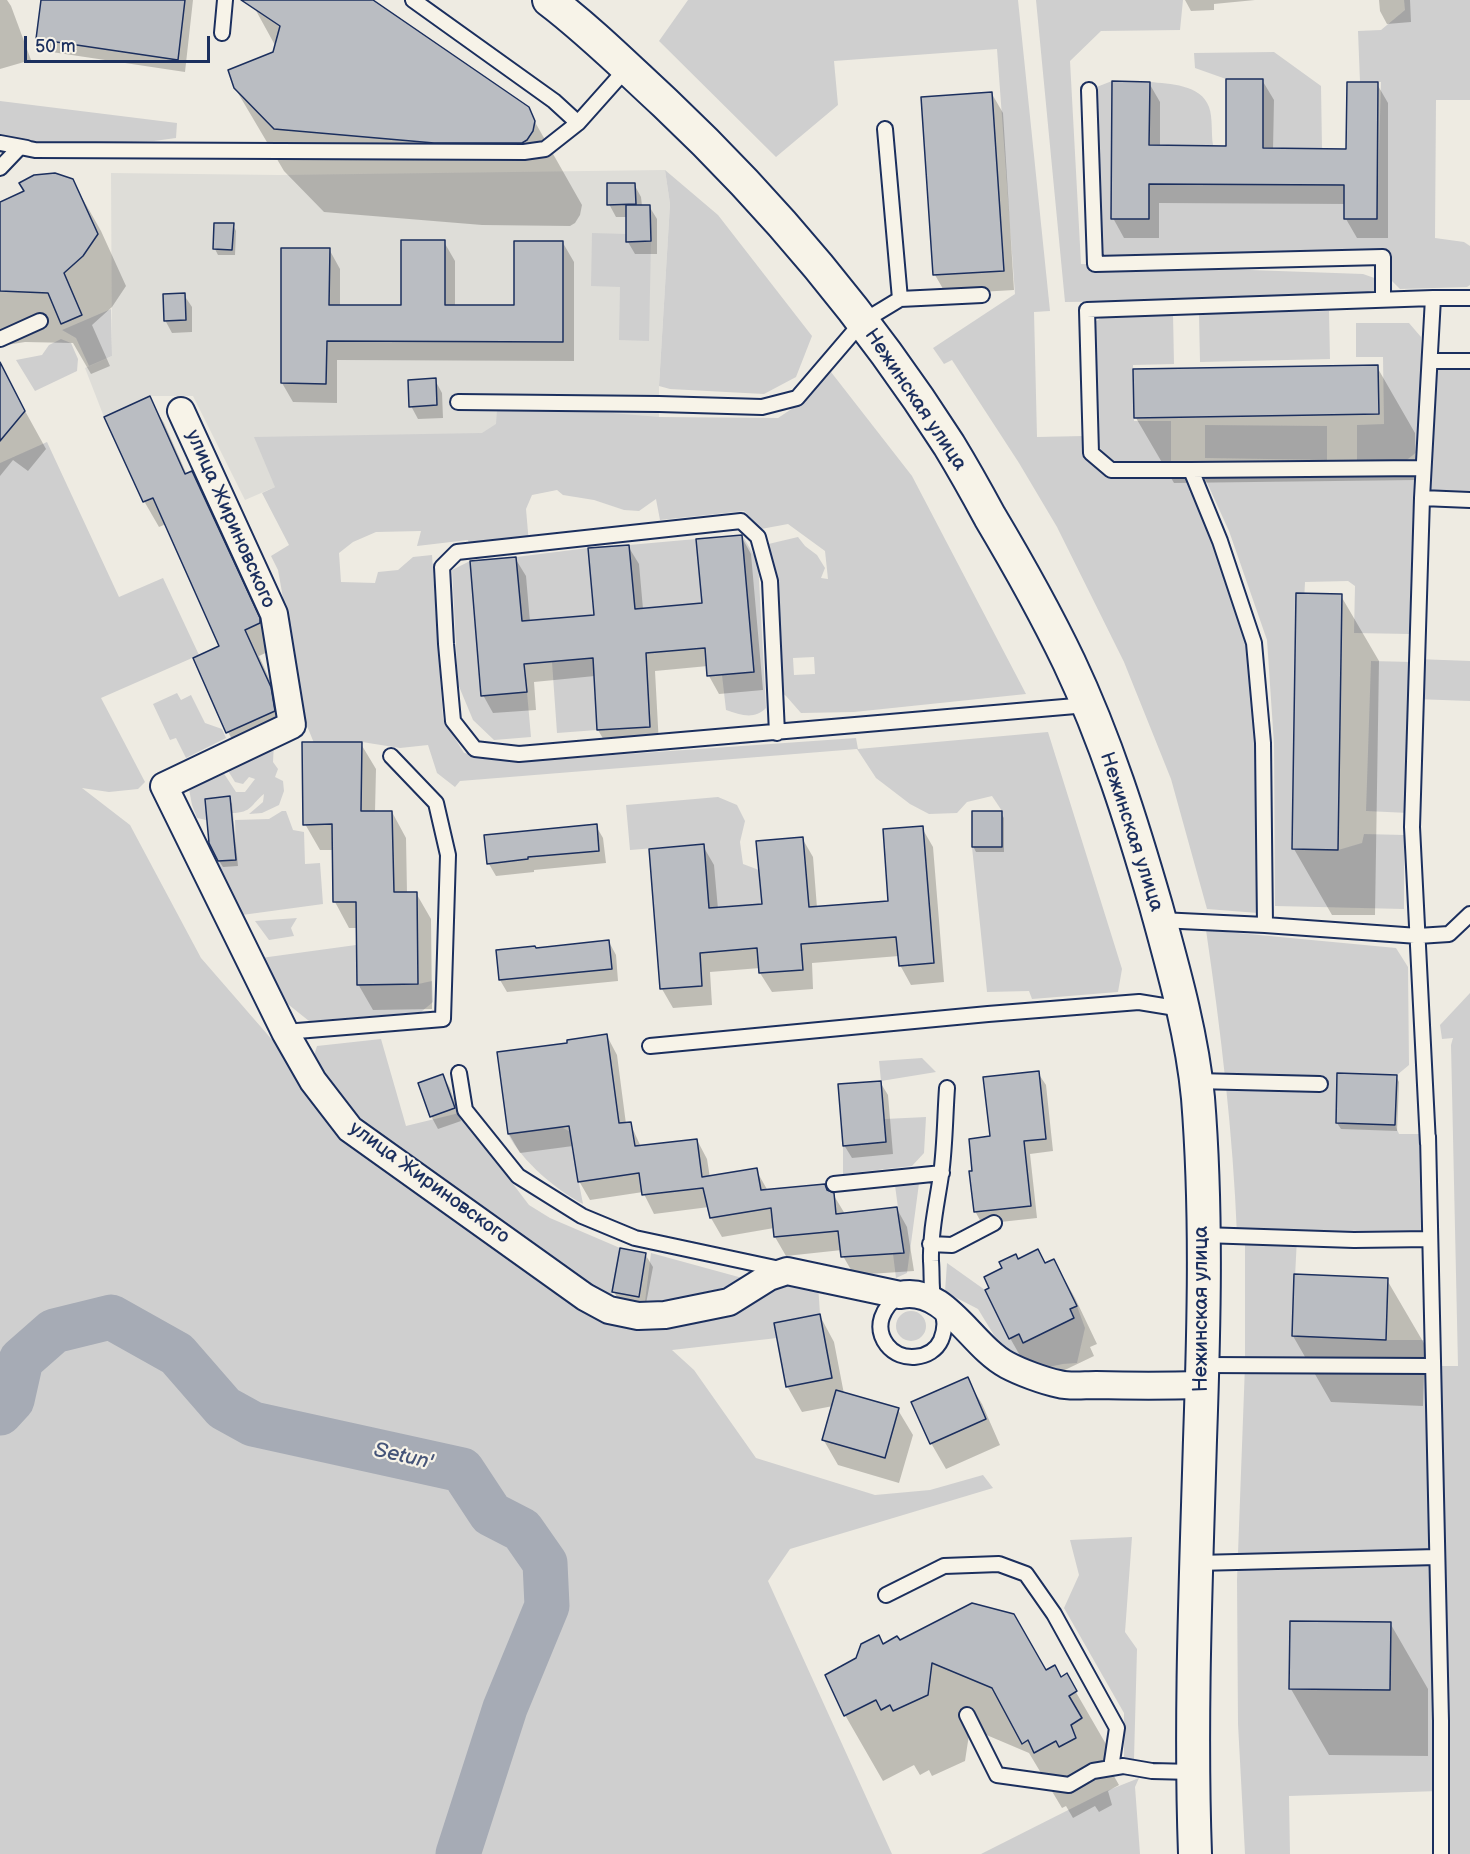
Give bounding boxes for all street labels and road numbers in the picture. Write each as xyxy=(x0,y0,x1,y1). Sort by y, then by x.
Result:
street label: Нежинская улица xyxy=(859,324,971,476)
street label: улица Жириновского xyxy=(180,426,280,612)
street label: Нежинская улица xyxy=(1094,749,1168,915)
street label: улица Жириновского xyxy=(344,1117,514,1249)
street label: Нежинская улица xyxy=(1190,1226,1214,1392)

